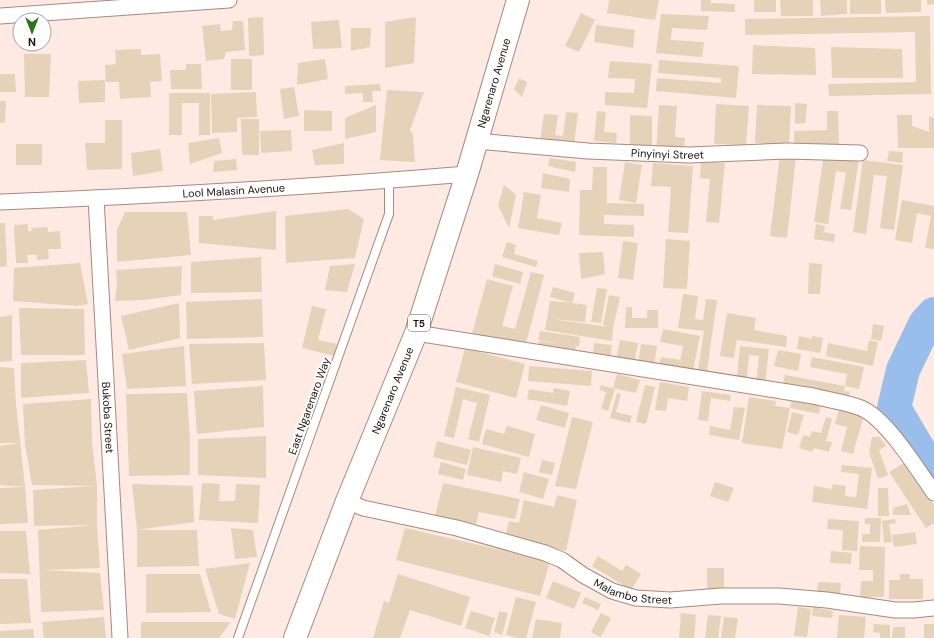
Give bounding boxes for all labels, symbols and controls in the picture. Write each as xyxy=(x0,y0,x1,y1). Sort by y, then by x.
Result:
north arrow xyxy=(12,12,52,52)
text: N xyxy=(28,35,36,49)
street label: Ngarenaro Avenue xyxy=(474,36,513,130)
street label: Pinyinyi Street xyxy=(631,146,704,162)
street label: Lool Malasin Avenue xyxy=(182,180,285,201)
road number: T5 xyxy=(408,315,430,331)
street label: Ngarenaro Avenue xyxy=(368,345,417,436)
street label: East Ngarenaro Way xyxy=(285,356,333,456)
street label: Bukoba Street xyxy=(99,382,117,454)
street label: Malambo Street xyxy=(591,575,673,607)

